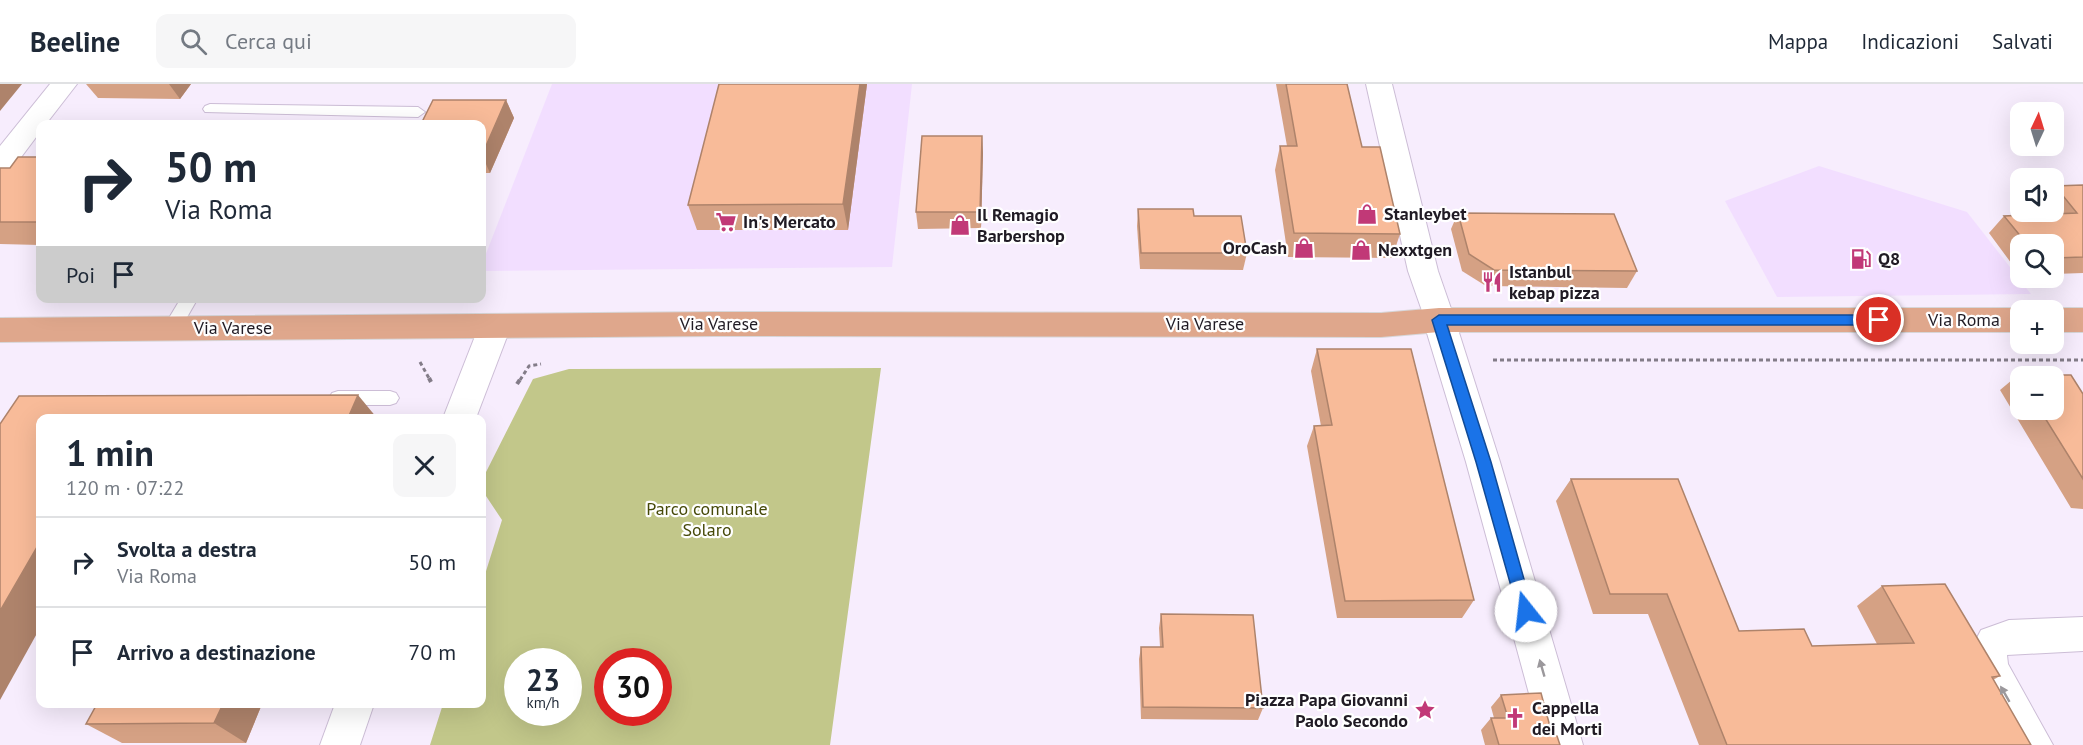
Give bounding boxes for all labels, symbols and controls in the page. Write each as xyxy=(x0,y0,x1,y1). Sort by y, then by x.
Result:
search box xyxy=(156,14,576,68)
text: Beeline xyxy=(30,23,120,60)
icon: search xyxy=(177,25,210,58)
text: Cerca qui xyxy=(225,27,312,55)
text: Mappa xyxy=(1768,28,1828,55)
text: Indicazioni xyxy=(1861,28,1959,55)
text: Salvati xyxy=(1992,28,2053,55)
north arrow xyxy=(2010,102,2064,156)
map controls xyxy=(2010,102,2064,420)
text: 50 m xyxy=(165,139,257,194)
icon: right xyxy=(66,144,144,222)
button: sound xyxy=(2010,168,2064,222)
text: Via Roma xyxy=(165,192,273,226)
shop icon: Stanleybet xyxy=(1355,202,1379,226)
place label: Stanleybet xyxy=(1384,202,1467,225)
place label: Il Remagio Barbershop xyxy=(977,203,1065,247)
supermarket icon: In's Mercato xyxy=(714,210,738,234)
place label: In's Mercato xyxy=(743,210,836,233)
shop icon: Il Remagio Barbershop xyxy=(948,213,972,237)
button: search xyxy=(2010,234,2064,288)
place label: OroCash xyxy=(1223,236,1287,259)
shop icon: OroCash xyxy=(1292,236,1316,260)
shop icon: Nexxtgen xyxy=(1349,238,1373,262)
place label: Nexxtgen xyxy=(1378,238,1452,261)
fuel station icon: Q8 xyxy=(1849,247,1873,271)
place label: Q8 xyxy=(1878,247,1900,270)
icon: arrive xyxy=(107,258,140,291)
place label: Istanbul kebap pizza xyxy=(1509,260,1600,304)
text: Poi xyxy=(66,261,95,289)
restaurant icon: Istanbul kebap pizza xyxy=(1480,270,1504,294)
pin xyxy=(1853,294,1904,345)
button: + xyxy=(2010,300,2064,354)
icon: arrive xyxy=(1862,303,1895,336)
street label: Via Roma xyxy=(1927,308,2000,331)
street label: Via Varese xyxy=(679,312,758,335)
street label: Via Varese xyxy=(1165,312,1244,335)
street label: Via Varese xyxy=(193,316,272,339)
button: − xyxy=(2010,366,2064,420)
text: 1 min xyxy=(66,429,154,476)
button: close xyxy=(393,434,456,497)
text: 120 m · 07:22 xyxy=(66,475,184,501)
park label: Parco comunale Solaro xyxy=(646,497,768,541)
text: Svolta a destra xyxy=(117,535,257,563)
icon: right xyxy=(66,546,99,579)
text: 50 m xyxy=(408,548,456,576)
text: Via Roma xyxy=(117,563,197,589)
position arrow xyxy=(1494,579,1558,643)
icon: arrive xyxy=(66,636,99,669)
text: Arrivo a destinazione xyxy=(117,638,316,666)
text: 70 m xyxy=(408,638,456,666)
speed limit sign: 30 xyxy=(594,648,672,726)
one-way arrow xyxy=(1537,659,1546,677)
text: 23 xyxy=(526,660,560,699)
one-way arrow xyxy=(1999,686,2010,702)
place label: Piazza Papa Giovanni Paolo Secondo xyxy=(1245,688,1408,732)
text: km/h xyxy=(527,693,559,712)
place label: Cappella dei Morti xyxy=(1532,696,1602,740)
place icon: Piazza Papa Giovanni Paolo Secondo xyxy=(1413,698,1437,722)
church icon: Cappella dei Morti xyxy=(1503,706,1527,730)

